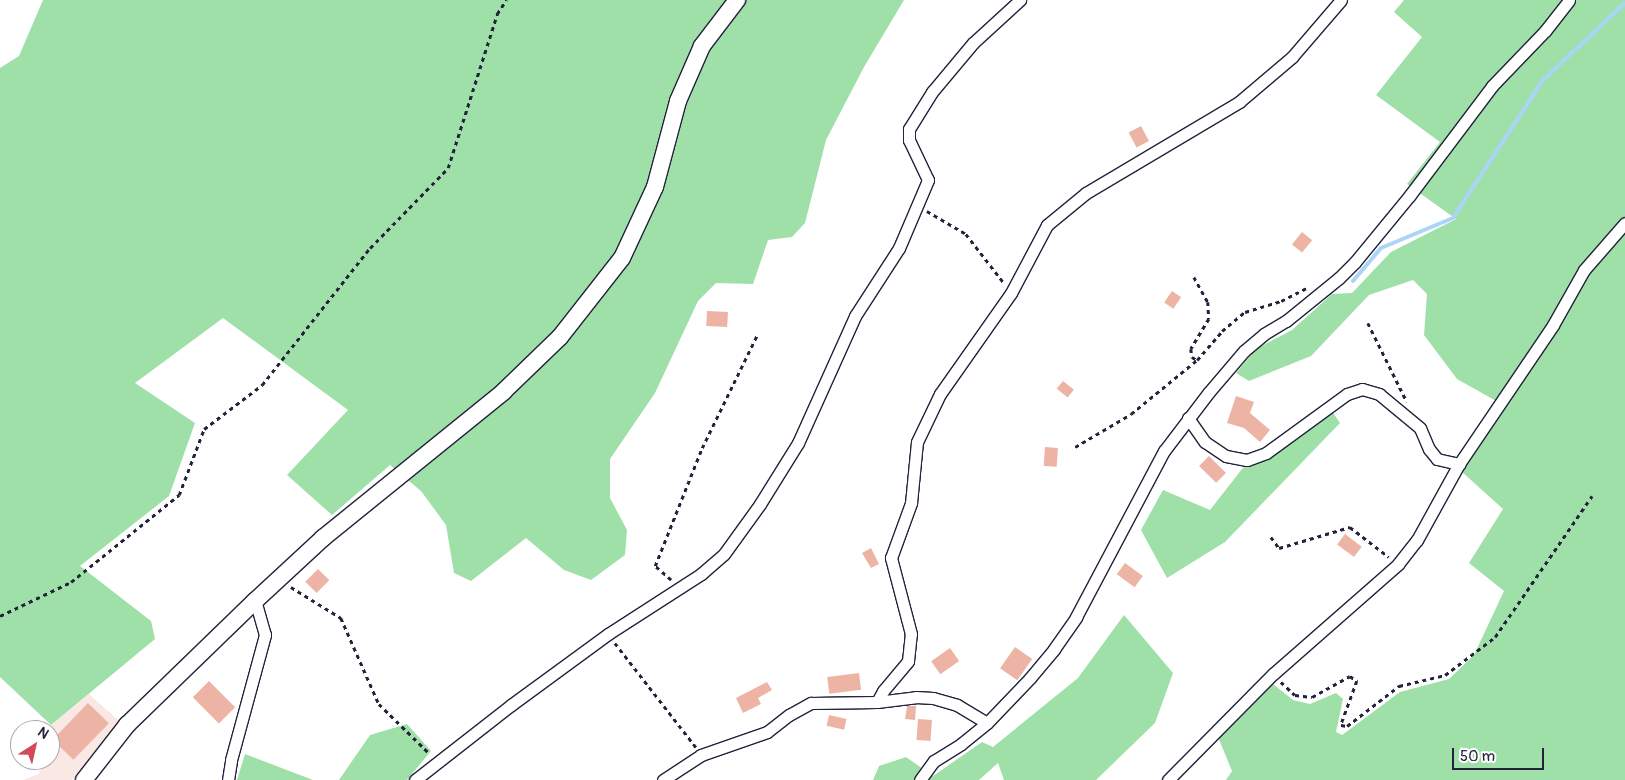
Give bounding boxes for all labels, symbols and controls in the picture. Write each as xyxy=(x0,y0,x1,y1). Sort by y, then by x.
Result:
north arrow xyxy=(10,720,60,770)
text: N xyxy=(35,723,52,743)
scale bar xyxy=(1455,738,1548,770)
text: 50 m xyxy=(1460,747,1495,766)

